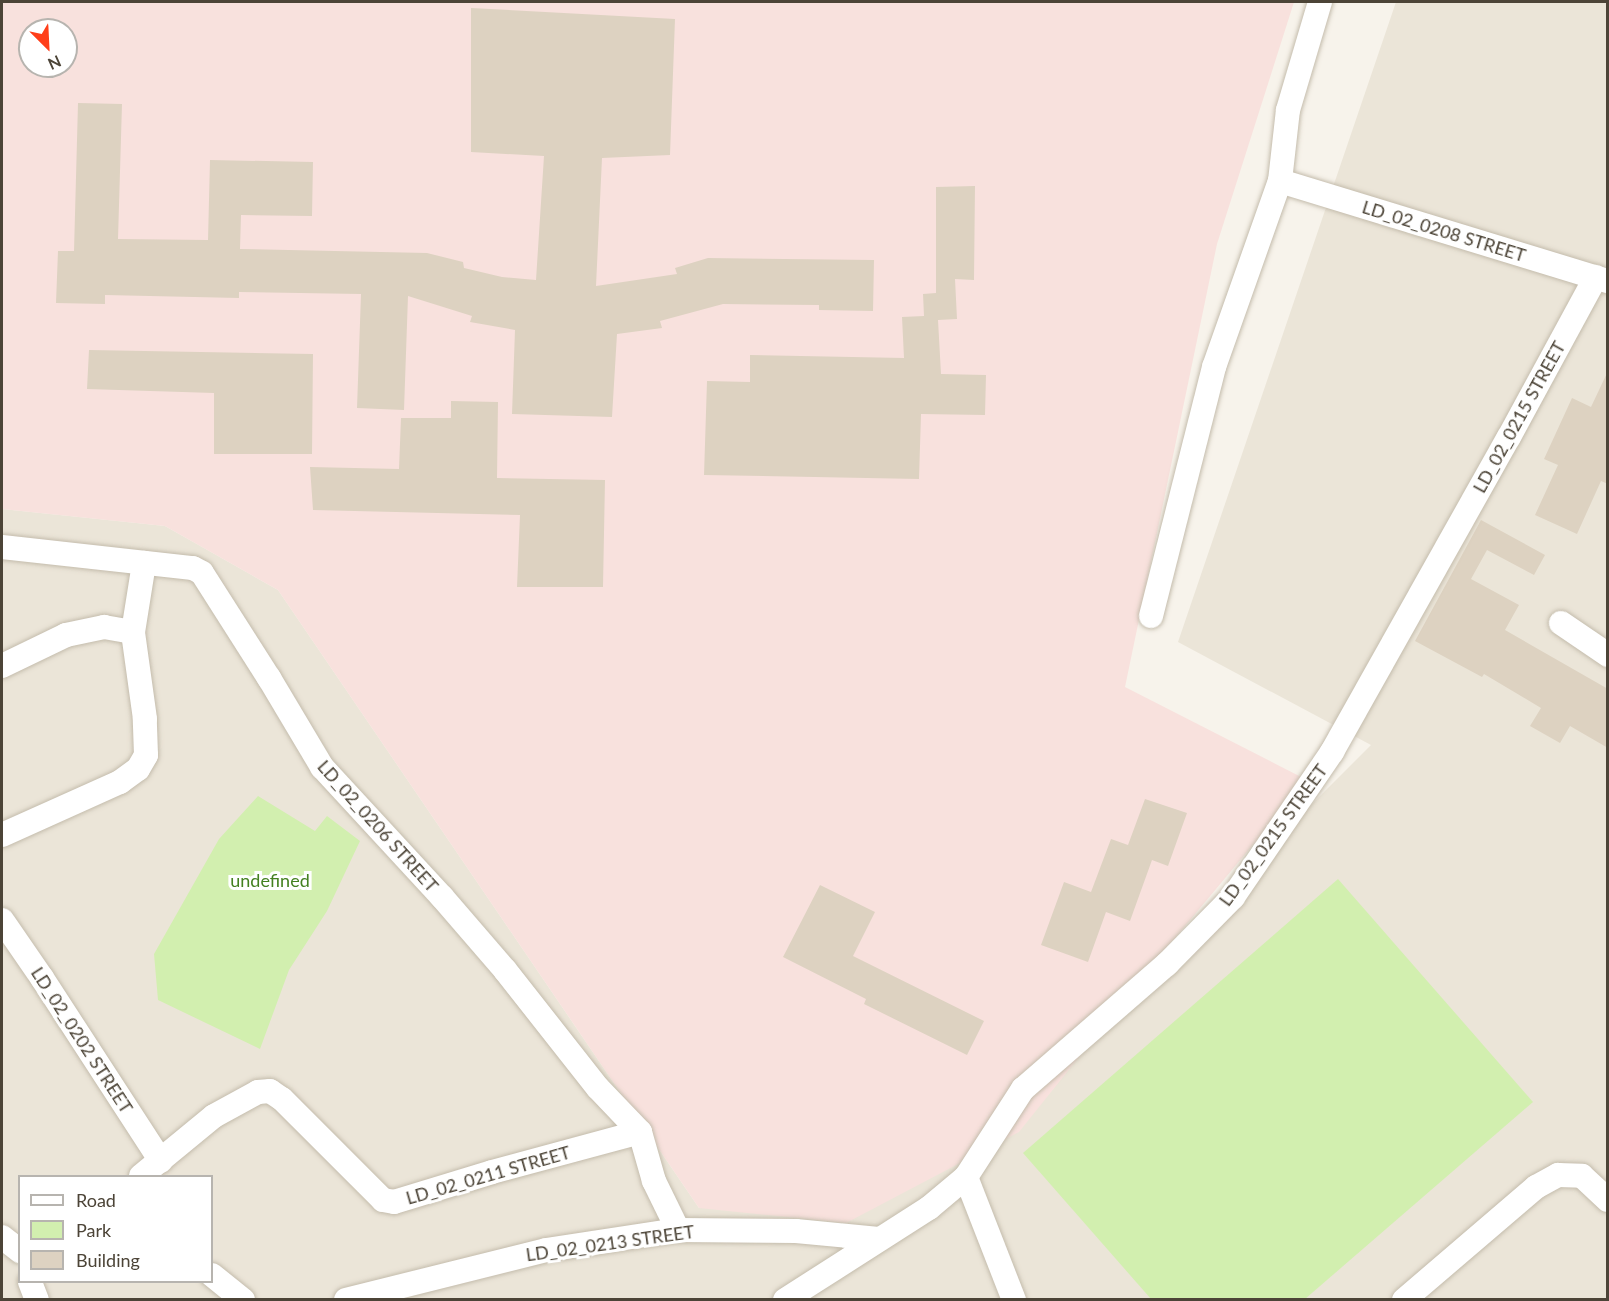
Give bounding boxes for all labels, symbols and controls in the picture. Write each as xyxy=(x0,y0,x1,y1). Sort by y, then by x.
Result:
north arrow xyxy=(18,18,78,78)
text: N xyxy=(45,52,64,74)
street label: LD_02_0208 STREET xyxy=(1360,196,1528,266)
street label: LD_02_0215 STREET xyxy=(1468,338,1570,496)
street label: LD_02_0206 STREET xyxy=(313,756,443,896)
street label: LD_02_0215 STREET xyxy=(1214,760,1332,910)
park label: undefined xyxy=(230,869,310,891)
street label: LD_02_0202 STREET xyxy=(27,963,137,1117)
street label: LD_02_0211 STREET xyxy=(403,1141,573,1209)
legend xyxy=(18,1175,213,1283)
text: Road xyxy=(76,1189,116,1211)
text: Park xyxy=(76,1219,111,1241)
street label: LD_02_0213 STREET xyxy=(524,1220,696,1266)
text: Building xyxy=(76,1249,140,1271)

